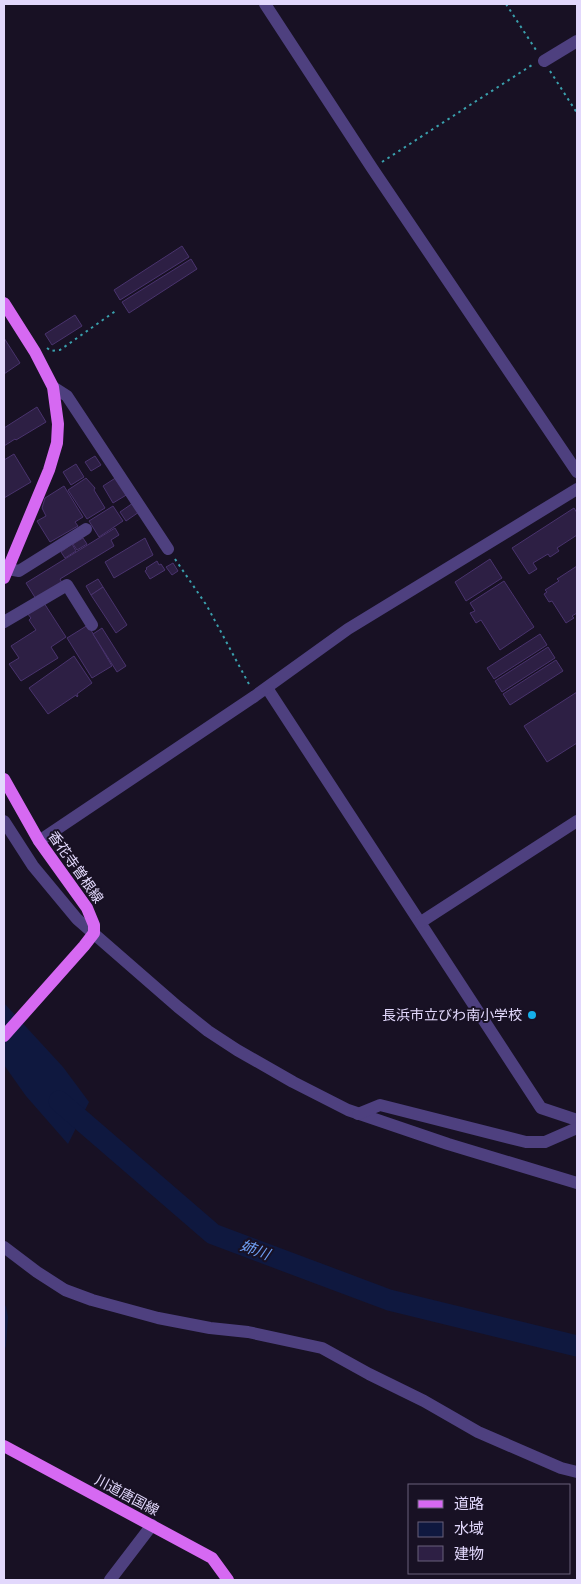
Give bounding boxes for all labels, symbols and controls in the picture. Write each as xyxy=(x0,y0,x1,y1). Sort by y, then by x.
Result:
street label: 香花寺曽根線 xyxy=(44,826,109,907)
place label: 長浜市立びわ南小学校 xyxy=(382,1004,522,1025)
marker: 長浜市立びわ南小学校 xyxy=(526,1009,538,1021)
water label: 姉川 xyxy=(237,1234,275,1266)
street label: 川道唐国線 xyxy=(91,1469,163,1520)
legend xyxy=(408,1484,571,1574)
text: 道路 xyxy=(454,1492,484,1515)
text: 水域 xyxy=(454,1517,484,1540)
text: 建物 xyxy=(454,1542,484,1565)

